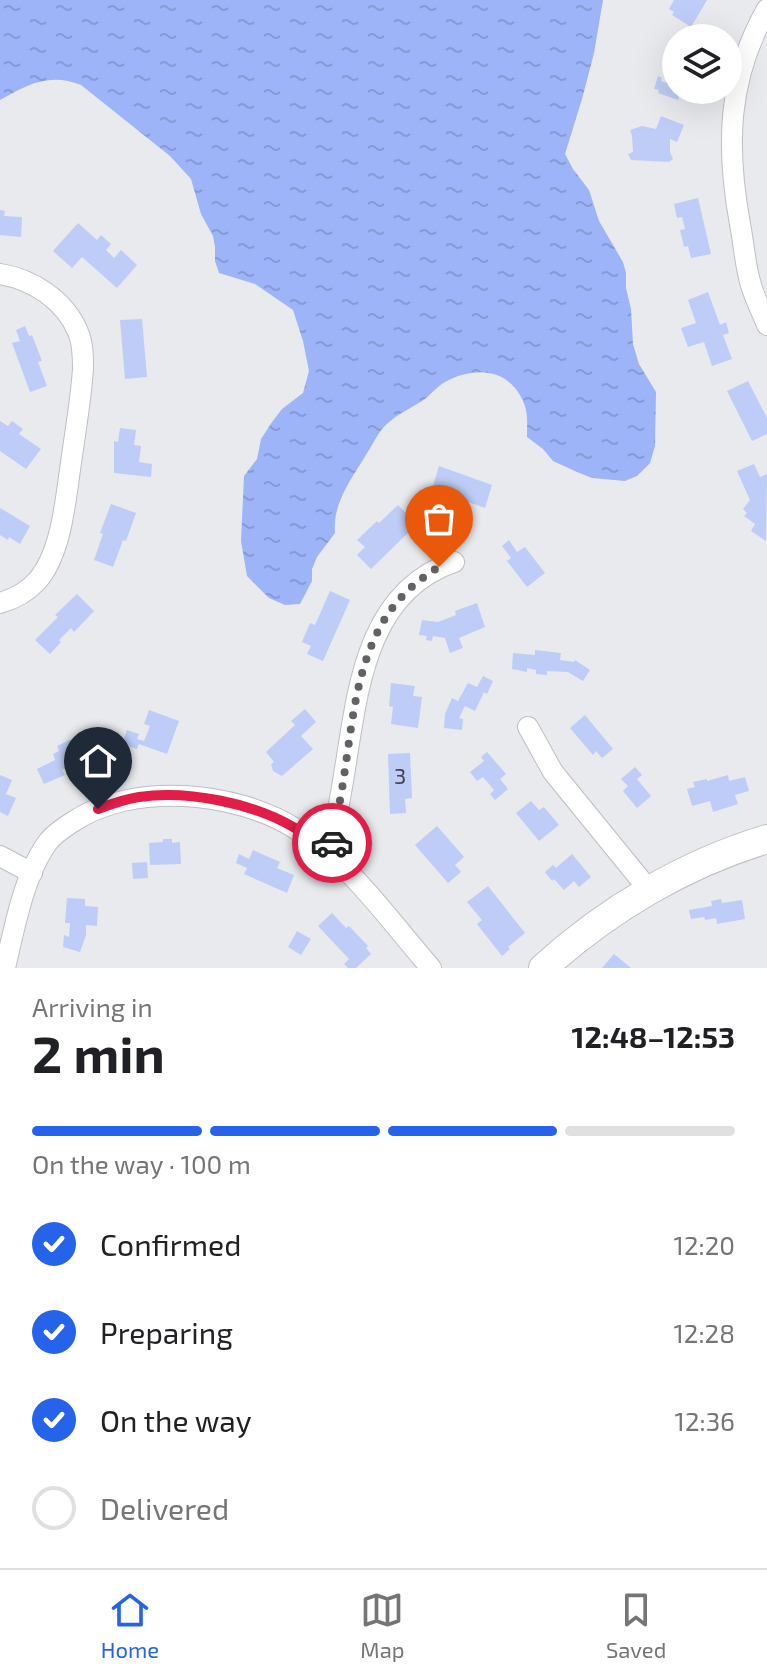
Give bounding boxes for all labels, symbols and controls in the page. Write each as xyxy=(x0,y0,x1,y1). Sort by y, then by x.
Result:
map controls xyxy=(662,24,742,104)
button: layers xyxy=(662,24,742,104)
pin xyxy=(405,485,473,567)
icon: bag xyxy=(417,497,461,541)
pin xyxy=(64,727,132,809)
icon: home xyxy=(76,739,120,783)
house number: 3 xyxy=(394,762,406,788)
courier xyxy=(292,803,372,883)
icon: car xyxy=(310,821,354,865)
text: Arriving in xyxy=(32,991,153,1022)
text: 12:48–12:53 xyxy=(572,1018,735,1054)
text: 2 min xyxy=(32,1021,165,1083)
text: On the way · 100 m xyxy=(32,1148,251,1179)
icon: check xyxy=(32,1222,76,1266)
text: Confirmed xyxy=(100,1226,241,1262)
text: 12:20 xyxy=(674,1229,735,1260)
icon: check xyxy=(32,1310,76,1354)
text: Preparing xyxy=(100,1314,233,1350)
text: 12:28 xyxy=(674,1317,735,1348)
icon: check xyxy=(32,1398,76,1442)
text: On the way xyxy=(100,1402,252,1438)
text: 12:36 xyxy=(675,1405,735,1436)
text: Delivered xyxy=(100,1490,229,1526)
tab: Home xyxy=(101,1588,159,1662)
tab: Map xyxy=(360,1588,405,1662)
tab: Saved xyxy=(606,1588,666,1662)

